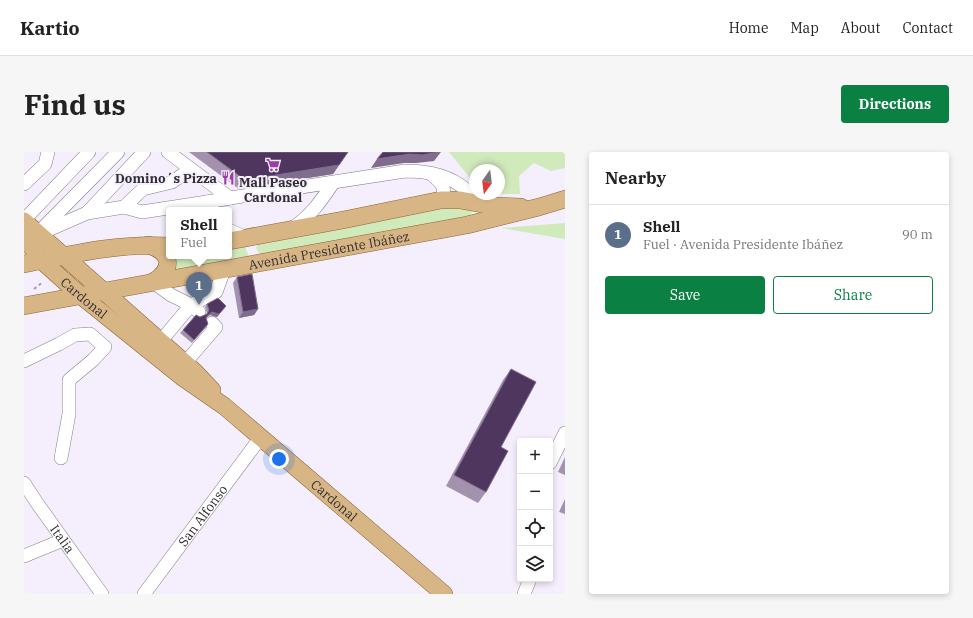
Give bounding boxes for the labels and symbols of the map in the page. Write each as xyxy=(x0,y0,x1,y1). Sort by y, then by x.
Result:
supermarket icon: Mall Paseo Cardonal xyxy=(265,157,281,173)
north arrow xyxy=(469,164,505,200)
place label: Domino´s Pizza xyxy=(115,170,218,187)
restaurant icon: Domino´s Pizza xyxy=(220,170,236,186)
place label: Mall Paseo Cardonal xyxy=(239,174,308,206)
street label: Avenida Presidente Ibáñez xyxy=(247,227,411,273)
pin: 1 xyxy=(186,272,212,305)
street label: Cardonal xyxy=(57,273,111,322)
your location xyxy=(269,449,289,469)
street label: Cardonal xyxy=(308,476,361,525)
street label: San Alfonso xyxy=(174,481,231,550)
street label: Italia xyxy=(47,521,79,557)

